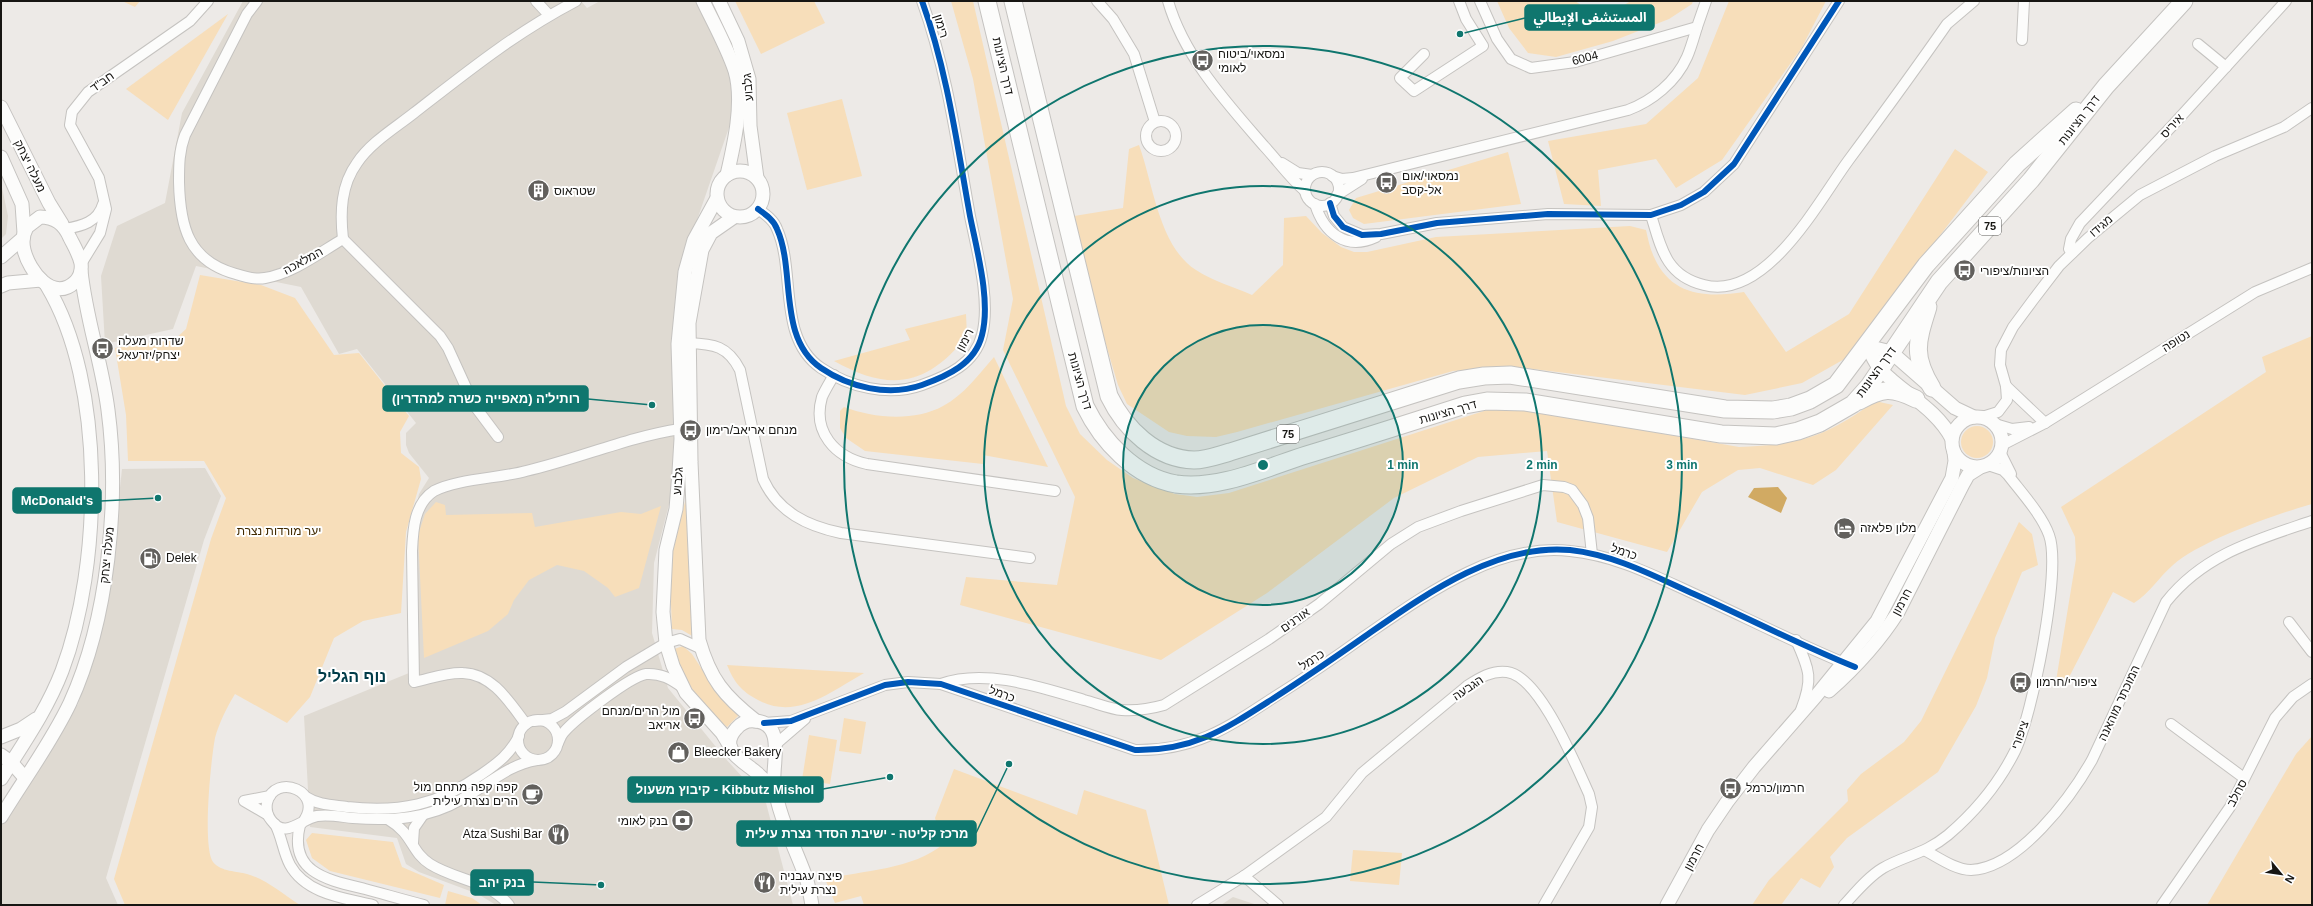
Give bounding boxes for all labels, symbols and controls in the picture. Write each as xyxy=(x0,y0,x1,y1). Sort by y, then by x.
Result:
callout: المستشفى الإيطالي xyxy=(1525,5,1654,30)
text: المستشفى الإيطالي xyxy=(1534,10,1646,28)
street label: רימון xyxy=(931,13,951,39)
street label: דרך הציונות xyxy=(990,36,1017,97)
place label: נמסאוי/ביטוח לאומי xyxy=(1218,47,1285,75)
bus stop icon: נמסאוי/ביטוח לאומי xyxy=(1190,48,1216,74)
street label: 6004 xyxy=(1570,48,1600,68)
street label: חב"ד xyxy=(87,69,117,95)
street label: גלבוע xyxy=(740,72,756,102)
street label: דרך הציונות xyxy=(2055,92,2103,148)
street label: איריס xyxy=(2157,111,2187,141)
street label: מעלה יצחק xyxy=(11,137,49,195)
place label: נמסאוי/אום אל-קסב xyxy=(1402,169,1459,197)
bus stop icon: נמסאוי/אום אל-קסב xyxy=(1373,170,1399,196)
building icon: שטראוס xyxy=(525,178,551,204)
place label: שטראוס xyxy=(554,184,596,198)
street label: מגידו xyxy=(2087,212,2115,240)
road number: 75 xyxy=(1979,217,2001,235)
street label: המלאכה xyxy=(281,244,325,278)
bus stop icon: הציונות/ציפורי xyxy=(1951,258,1977,284)
place label: הציונות/ציפורי xyxy=(1980,264,2049,278)
street label: רימון xyxy=(953,326,977,354)
street label: נטופה xyxy=(2159,327,2193,355)
place label: שדרות מעלה יצחק/יזרעאל xyxy=(118,334,184,362)
bus stop icon: שדרות מעלה יצחק/יזרעאל xyxy=(90,335,116,361)
street label: דרך הציונות xyxy=(1853,344,1899,400)
street label: דרך הציונות xyxy=(1065,351,1095,412)
callout: רותיל'ה (מאפייה כשרה למהדרין) xyxy=(383,386,588,411)
text: רותיל'ה (מאפייה כשרה למהדרין) xyxy=(392,391,580,406)
street label: דרך הציונות xyxy=(1418,397,1479,427)
bus stop icon: מנחם אריאב/רימון xyxy=(678,417,704,443)
place label: מנחם אריאב/רימון xyxy=(706,423,797,437)
road number: 75 xyxy=(1277,425,1299,443)
centre of rings xyxy=(1256,458,1270,472)
text: 1 min xyxy=(1387,458,1419,472)
text: 2 min xyxy=(1526,458,1558,472)
text: 3 min xyxy=(1666,458,1698,472)
street label: גלבוע xyxy=(670,466,686,496)
callout: McDonald's xyxy=(13,488,101,513)
text: McDonald's xyxy=(21,493,93,508)
hotel icon: מלון פלאזה xyxy=(1832,515,1858,541)
place label: מלון פלאזה xyxy=(1860,521,1917,535)
park label: יער מורדות נצרת xyxy=(237,524,321,538)
street label: מעלה יצחק xyxy=(97,526,117,584)
street label: כרמל xyxy=(1609,541,1639,563)
fuel station icon: Delek xyxy=(137,545,163,571)
place label: Delek xyxy=(166,551,198,565)
street label: חרמון xyxy=(1889,586,1915,618)
street label: אורנים xyxy=(1278,605,1313,635)
street label: כרמל xyxy=(1297,647,1327,673)
street label: המוכתר מוהאנה xyxy=(2095,663,2143,743)
district label: נוף הגליל xyxy=(318,668,386,685)
bus stop icon: ציפורי/חרמון xyxy=(2008,669,2034,695)
street label: הגבעה xyxy=(1450,673,1486,703)
place label: ציפורי/חרמון xyxy=(2036,675,2098,689)
street label: כרמל xyxy=(987,683,1017,705)
place label: מול הרים/מנחם אריאב xyxy=(602,704,680,732)
bus stop icon: מול הרים/מנחם אריאב xyxy=(682,705,708,731)
street label: ציפורי xyxy=(2008,718,2032,751)
shop icon: Bleecker Bakery xyxy=(665,739,691,765)
place label: Bleecker Bakery xyxy=(694,745,781,759)
bus stop icon: חרמון/כרמל xyxy=(1718,775,1744,801)
callout: קיבוץ משעול - Kibbutz Mishol xyxy=(628,777,823,802)
street label: סחלב xyxy=(2224,777,2250,809)
place label: קפה קפה מתחם מול הרים נצרת עילית xyxy=(414,780,518,808)
cafe icon: קפה קפה מתחם מול הרים נצרת עילית xyxy=(520,781,546,807)
place label: חרמון/כרמל xyxy=(1746,781,1805,795)
text: קיבוץ משעול - Kibbutz Mishol xyxy=(636,782,814,797)
bank icon: בנק לאומי xyxy=(670,808,696,834)
place label: בנק לאומי xyxy=(618,814,668,828)
restaurant icon: Atza Sushi Bar xyxy=(545,821,571,847)
callout: מרכז קליטה - ישיבת הסדר נצרת עילית xyxy=(737,821,976,846)
text: מרכז קליטה - ישיבת הסדר נצרת עילית xyxy=(745,826,969,841)
place label: Atza Sushi Bar xyxy=(463,827,542,841)
street label: חרמון xyxy=(1681,841,1707,873)
north arrow xyxy=(2261,854,2301,894)
place label: פיצה עגבניה נצרת עילית xyxy=(780,869,842,897)
callout: בנק יהב xyxy=(471,870,533,895)
restaurant icon: פיצה עגבניה נצרת עילית xyxy=(751,870,777,896)
text: N xyxy=(2283,872,2297,885)
text: בנק יהב xyxy=(479,875,525,890)

